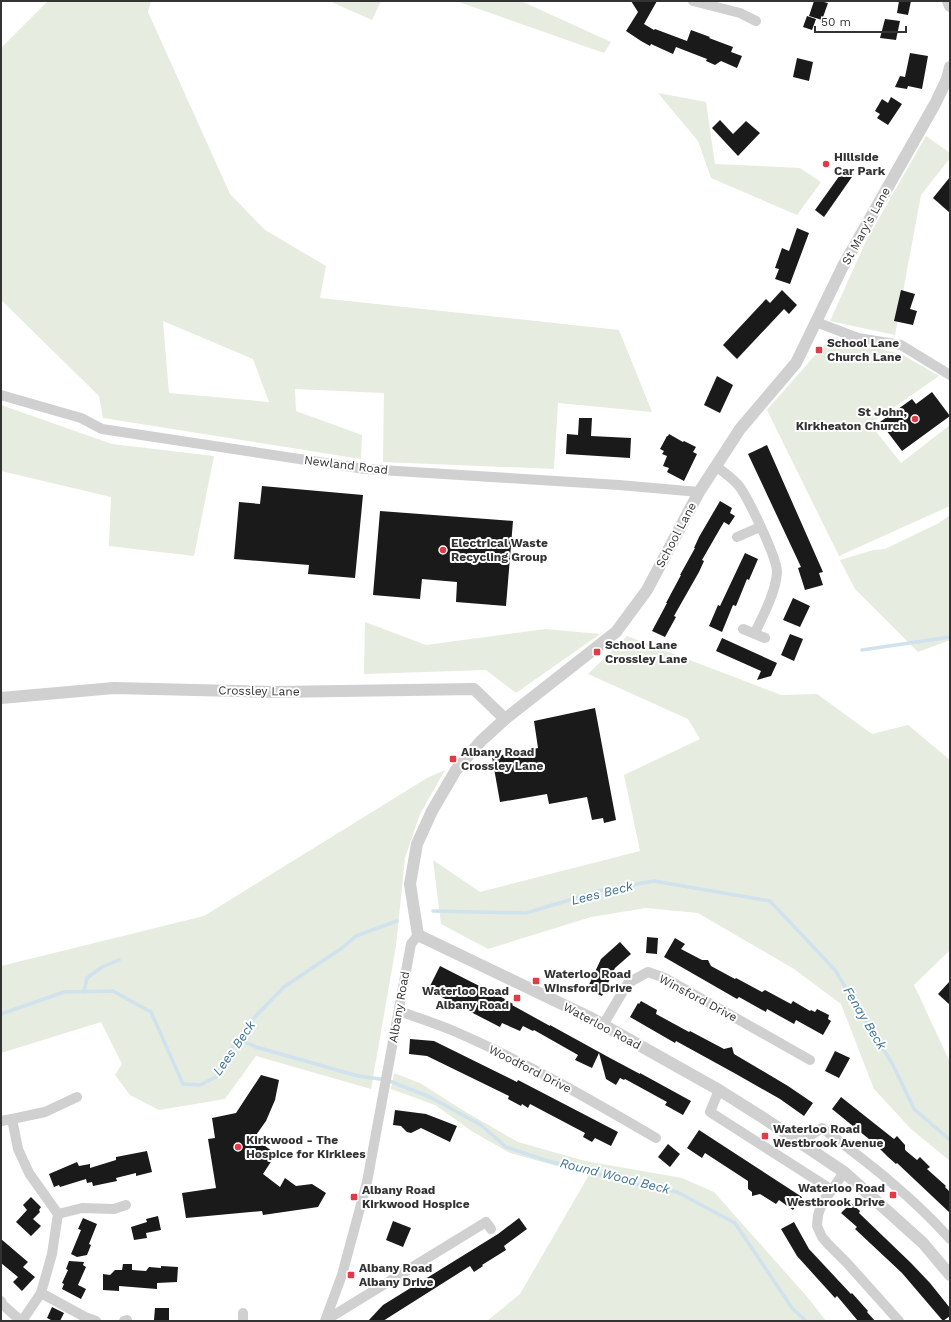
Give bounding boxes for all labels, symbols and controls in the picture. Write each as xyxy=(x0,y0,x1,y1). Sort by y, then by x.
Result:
scale bar xyxy=(815,8,906,34)
text: 50 m xyxy=(821,15,851,29)
place label: Hillside Car Park xyxy=(834,150,886,178)
marker: Hillside Car Park xyxy=(821,159,831,169)
street label: St Mary's Lane xyxy=(839,185,893,267)
place label: School Lane Church Lane xyxy=(827,336,901,364)
marker: School Lane Church Lane xyxy=(814,345,824,355)
place label: St John, Kirkheaton Church xyxy=(796,405,907,433)
marker: St John, Kirkheaton Church xyxy=(910,414,920,424)
street label: Newland Road xyxy=(303,453,389,477)
street label: School Lane xyxy=(653,500,699,570)
place label: Electrical Waste Recycling Group xyxy=(451,536,548,564)
marker: Electrical Waste Recycling Group xyxy=(438,545,448,555)
place label: School Lane Crossley Lane xyxy=(605,638,687,666)
marker: School Lane Crossley Lane xyxy=(592,647,602,657)
street label: Crossley Lane xyxy=(218,683,300,699)
place label: Albany Road Crossley Lane xyxy=(461,745,543,773)
marker: Albany Road Crossley Lane xyxy=(448,754,458,764)
water label: Lees Beck xyxy=(570,878,635,908)
place label: Waterloo Road Winsford Drive xyxy=(544,967,632,995)
street label: Albany Road xyxy=(386,970,412,1044)
street label: Winsford Drive xyxy=(657,972,739,1024)
marker: Waterloo Road Winsford Drive xyxy=(531,976,541,986)
place label: Waterloo Road Albany Road xyxy=(422,984,509,1012)
water label: Fenay Beck xyxy=(840,984,890,1053)
marker: Waterloo Road Albany Road xyxy=(512,993,522,1003)
street label: Waterloo Road xyxy=(561,1000,643,1052)
water label: Lees Beck xyxy=(210,1017,259,1078)
street label: Woodford Drive xyxy=(486,1042,574,1096)
place label: Waterloo Road Westbrook Avenue xyxy=(773,1122,883,1150)
marker: Waterloo Road Westbrook Avenue xyxy=(760,1131,770,1141)
place label: Kirkwood - The Hospice for Kirklees xyxy=(246,1133,366,1161)
marker: Kirkwood - The Hospice for Kirklees xyxy=(233,1142,243,1152)
water label: Round Wood Beck xyxy=(558,1155,672,1197)
place label: Waterloo Road Westbrook Drive xyxy=(786,1181,885,1209)
place label: Albany Road Kirkwood Hospice xyxy=(362,1183,470,1211)
marker: Waterloo Road Westbrook Drive xyxy=(888,1190,898,1200)
marker: Albany Road Kirkwood Hospice xyxy=(349,1192,359,1202)
place label: Albany Road Albany Drive xyxy=(359,1261,433,1289)
marker: Albany Road Albany Drive xyxy=(346,1270,356,1280)

